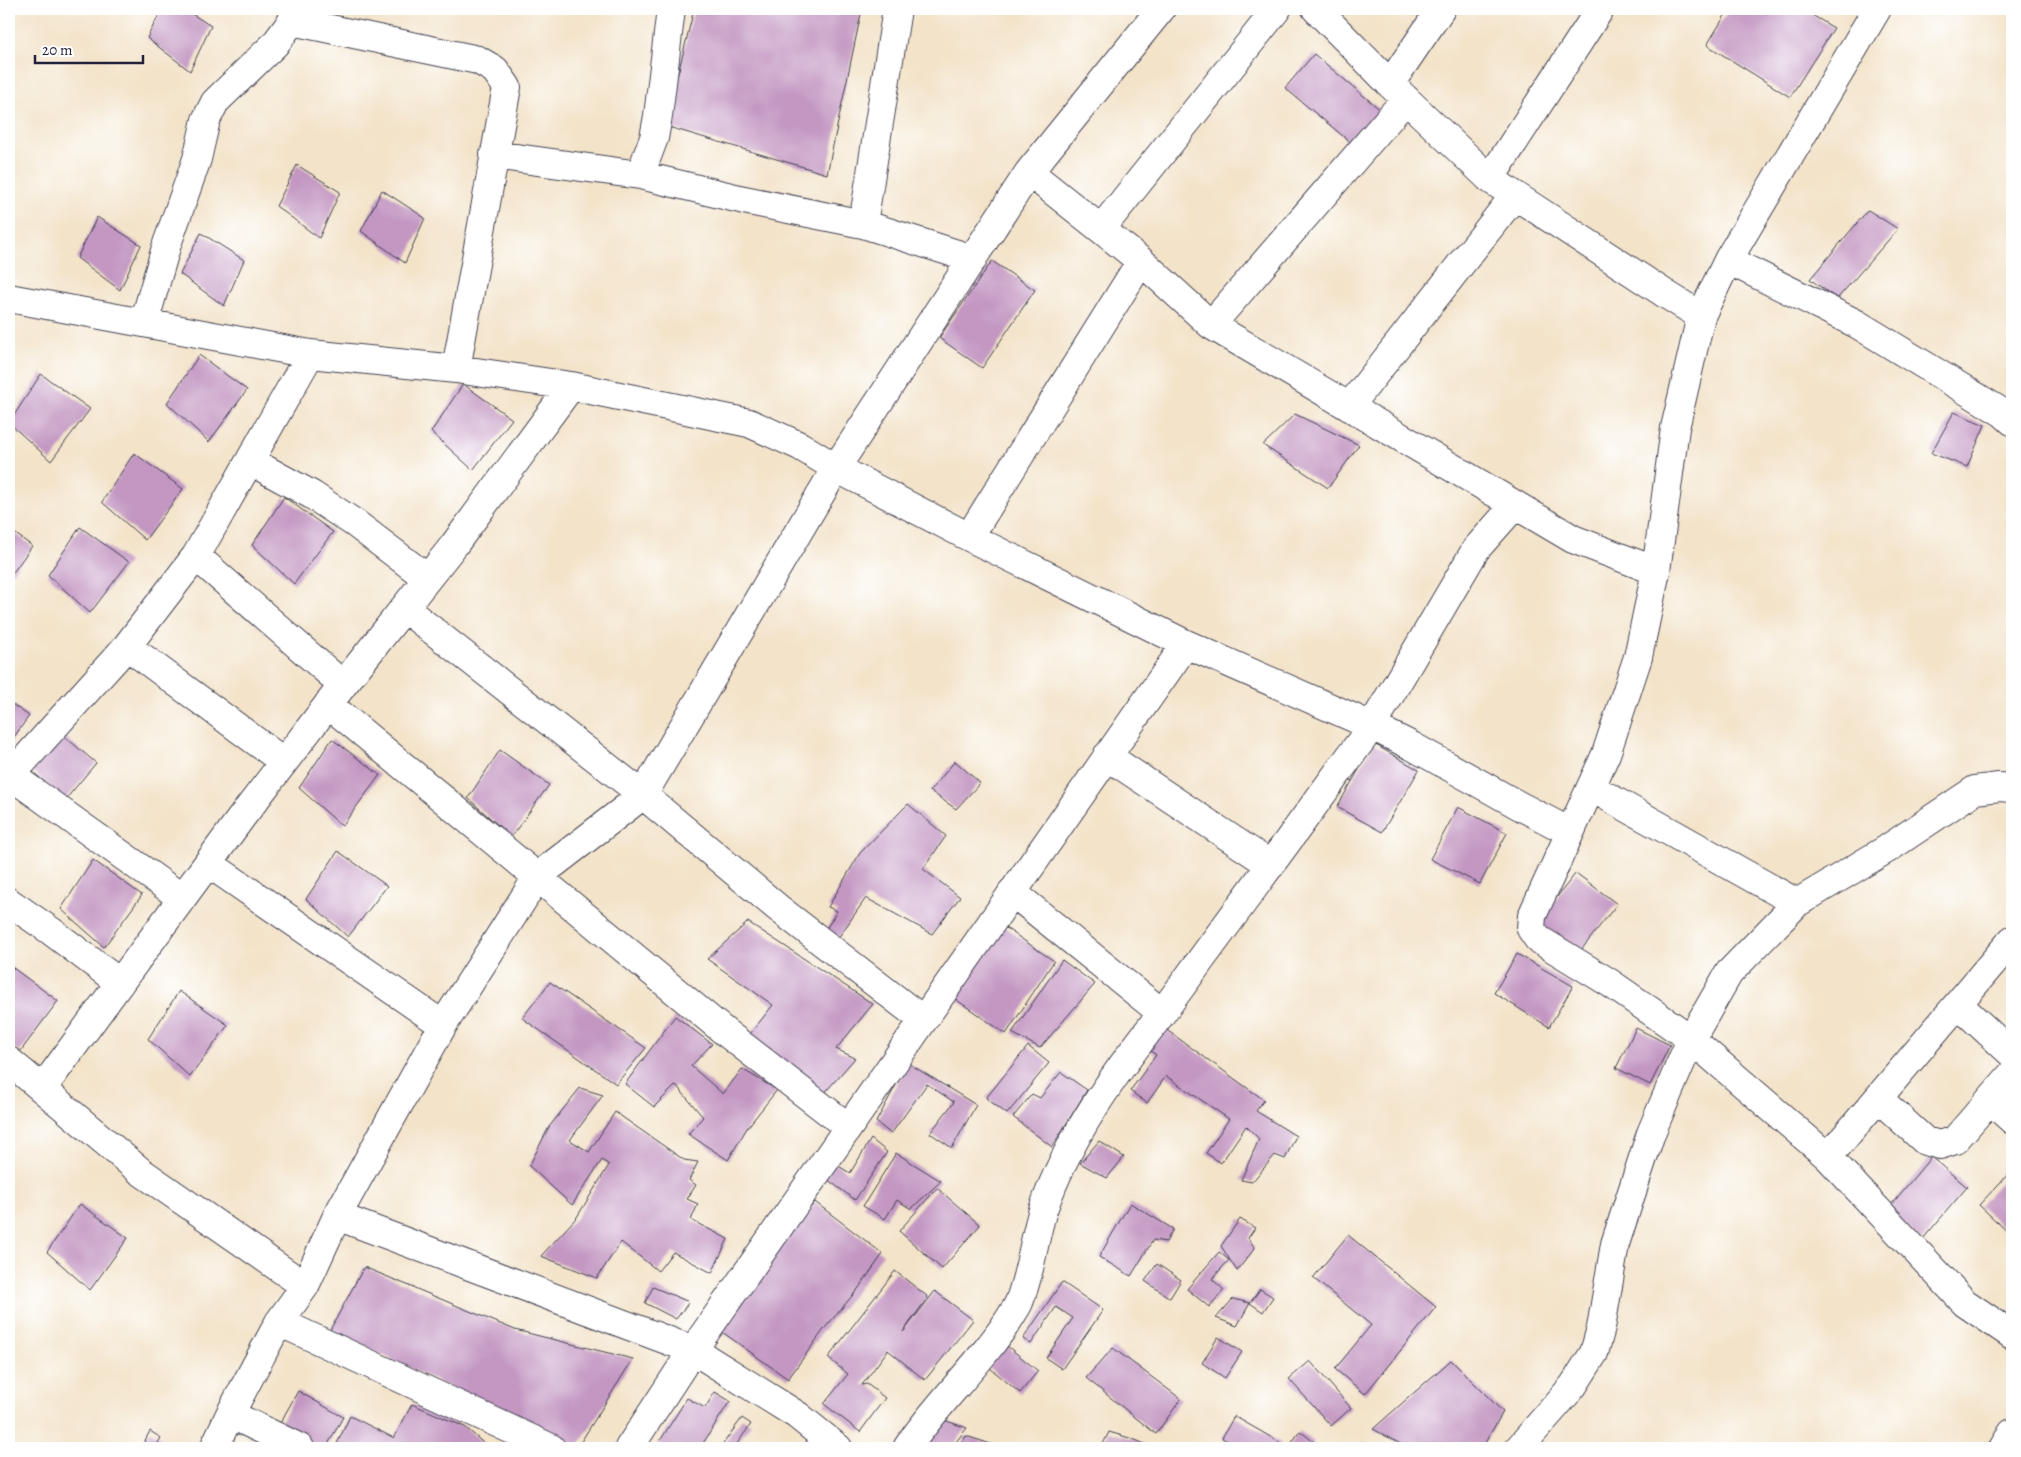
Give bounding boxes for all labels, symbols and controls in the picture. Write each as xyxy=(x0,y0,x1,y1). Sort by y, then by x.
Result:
scale bar xyxy=(35,32,142,64)
text: 20 m xyxy=(42,40,73,60)

